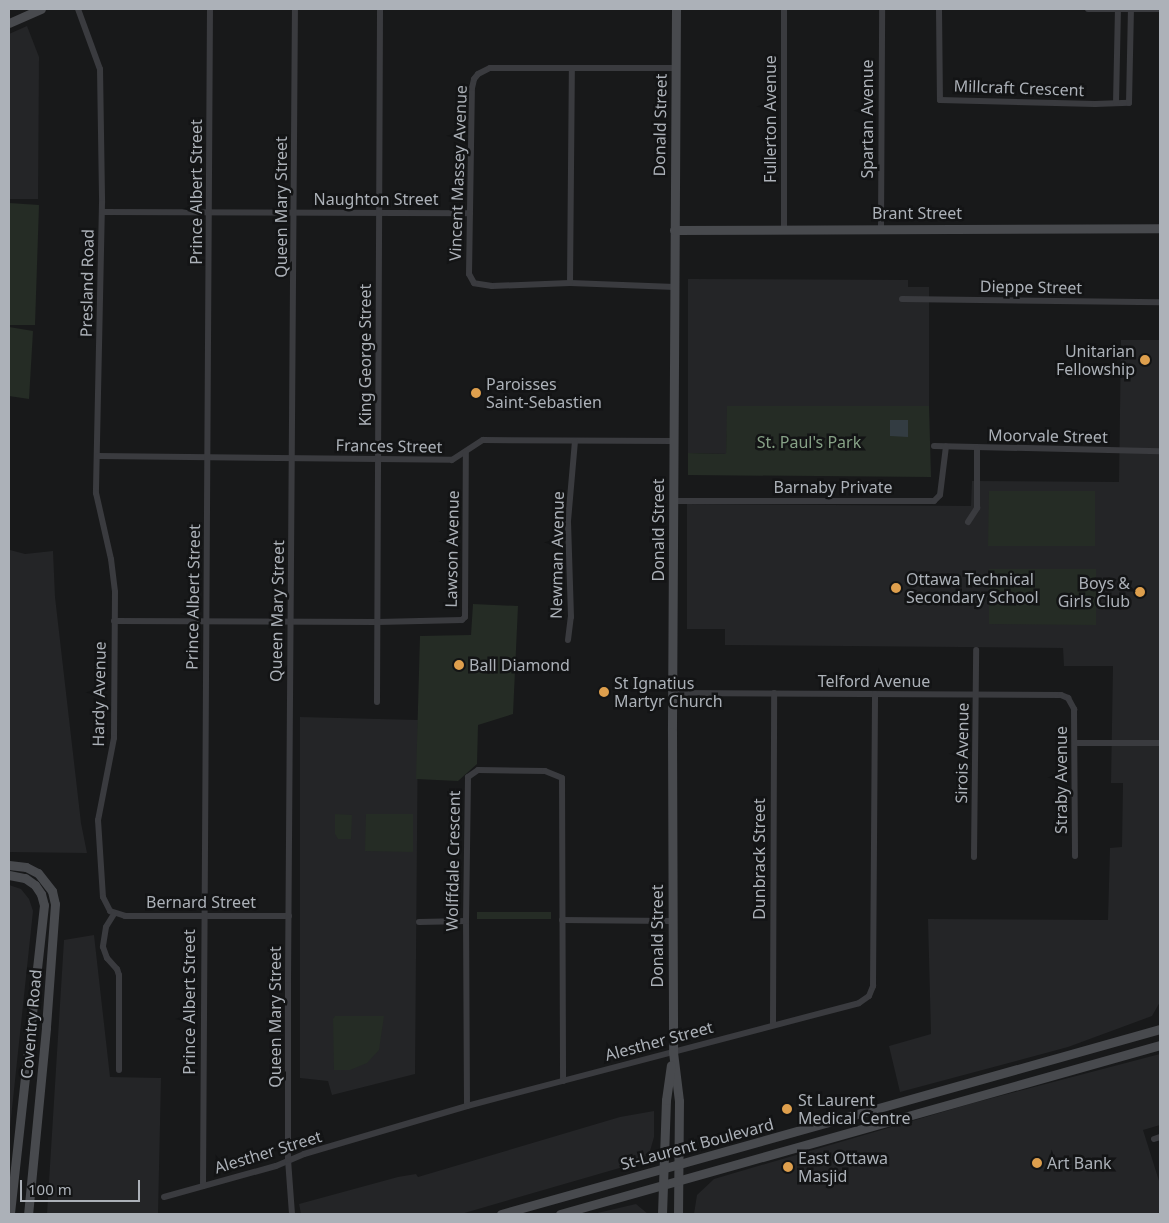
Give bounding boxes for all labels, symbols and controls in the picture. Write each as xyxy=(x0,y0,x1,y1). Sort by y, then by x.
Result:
street label: Fullerton Avenue xyxy=(760,55,780,183)
street label: Spartan Avenue xyxy=(857,59,877,179)
street label: Donald Street xyxy=(650,73,670,177)
street label: Millcraft Crescent xyxy=(953,76,1085,100)
street label: Vincent Massey Avenue xyxy=(445,85,471,261)
street label: Prince Albert Street xyxy=(186,119,206,265)
street label: Queen Mary Street xyxy=(271,136,291,278)
street label: Naughton Street xyxy=(314,189,438,209)
street label: Brant Street xyxy=(872,203,962,223)
street label: Presland Road xyxy=(76,229,98,337)
street label: Dieppe Street xyxy=(980,277,1082,297)
street label: King George Street xyxy=(355,284,375,426)
place label: Unitarian Fellowship xyxy=(1056,341,1135,379)
marker: Unitarian Fellowship xyxy=(1139,354,1151,366)
place label: Paroisses Saint-Sebastien xyxy=(486,374,602,412)
marker: Paroisses Saint-Sebastien xyxy=(470,387,482,399)
street label: Moorvale Street xyxy=(988,425,1108,447)
park label: St. Paul's Park xyxy=(757,432,861,452)
street label: Frances Street xyxy=(336,435,442,457)
street label: Barnaby Private xyxy=(773,477,893,497)
street label: Donald Street xyxy=(648,478,668,582)
street label: Lawson Avenue xyxy=(441,490,463,608)
street label: Newman Avenue xyxy=(546,491,568,619)
street label: Prince Albert Street xyxy=(182,524,204,670)
street label: Queen Mary Street xyxy=(266,540,288,682)
place label: Ottawa Technical Secondary School xyxy=(906,569,1039,607)
place label: Boys & Girls Club xyxy=(1058,573,1130,611)
marker: Ottawa Technical Secondary School xyxy=(890,582,902,594)
marker: Boys & Girls Club xyxy=(1134,586,1146,598)
street label: Hardy Avenue xyxy=(88,641,110,747)
place label: Ball Diamond xyxy=(469,655,570,675)
marker: Ball Diamond xyxy=(453,659,465,671)
street label: Telford Avenue xyxy=(818,671,930,691)
place label: St Ignatius Martyr Church xyxy=(614,673,723,711)
marker: St Ignatius Martyr Church xyxy=(598,686,610,698)
street label: Sirois Avenue xyxy=(952,702,972,804)
street label: Straby Avenue xyxy=(1051,726,1071,834)
street label: Wolffdale Crescent xyxy=(442,790,464,932)
street label: Dunbrack Street xyxy=(749,798,769,920)
street label: Donald Street xyxy=(647,884,667,988)
street label: Bernard Street xyxy=(146,892,256,912)
street label: Prince Albert Street xyxy=(179,929,199,1075)
street label: Queen Mary Street xyxy=(265,946,285,1088)
street label: Coventry Road xyxy=(17,969,45,1079)
street label: Alesther Street xyxy=(603,1017,715,1065)
place label: St Laurent Medical Centre xyxy=(798,1090,911,1128)
marker: St Laurent Medical Centre xyxy=(780,1102,794,1116)
street label: St-Laurent Boulevard xyxy=(618,1114,776,1174)
street label: Alesther Street xyxy=(212,1127,324,1177)
place label: East Ottawa Masjid xyxy=(798,1148,888,1186)
place label: Art Bank xyxy=(1047,1153,1112,1173)
marker: Art Bank xyxy=(1031,1157,1043,1169)
marker: East Ottawa Masjid xyxy=(782,1161,794,1173)
scale bar xyxy=(22,1170,142,1202)
text: 100 m xyxy=(28,1179,72,1199)

